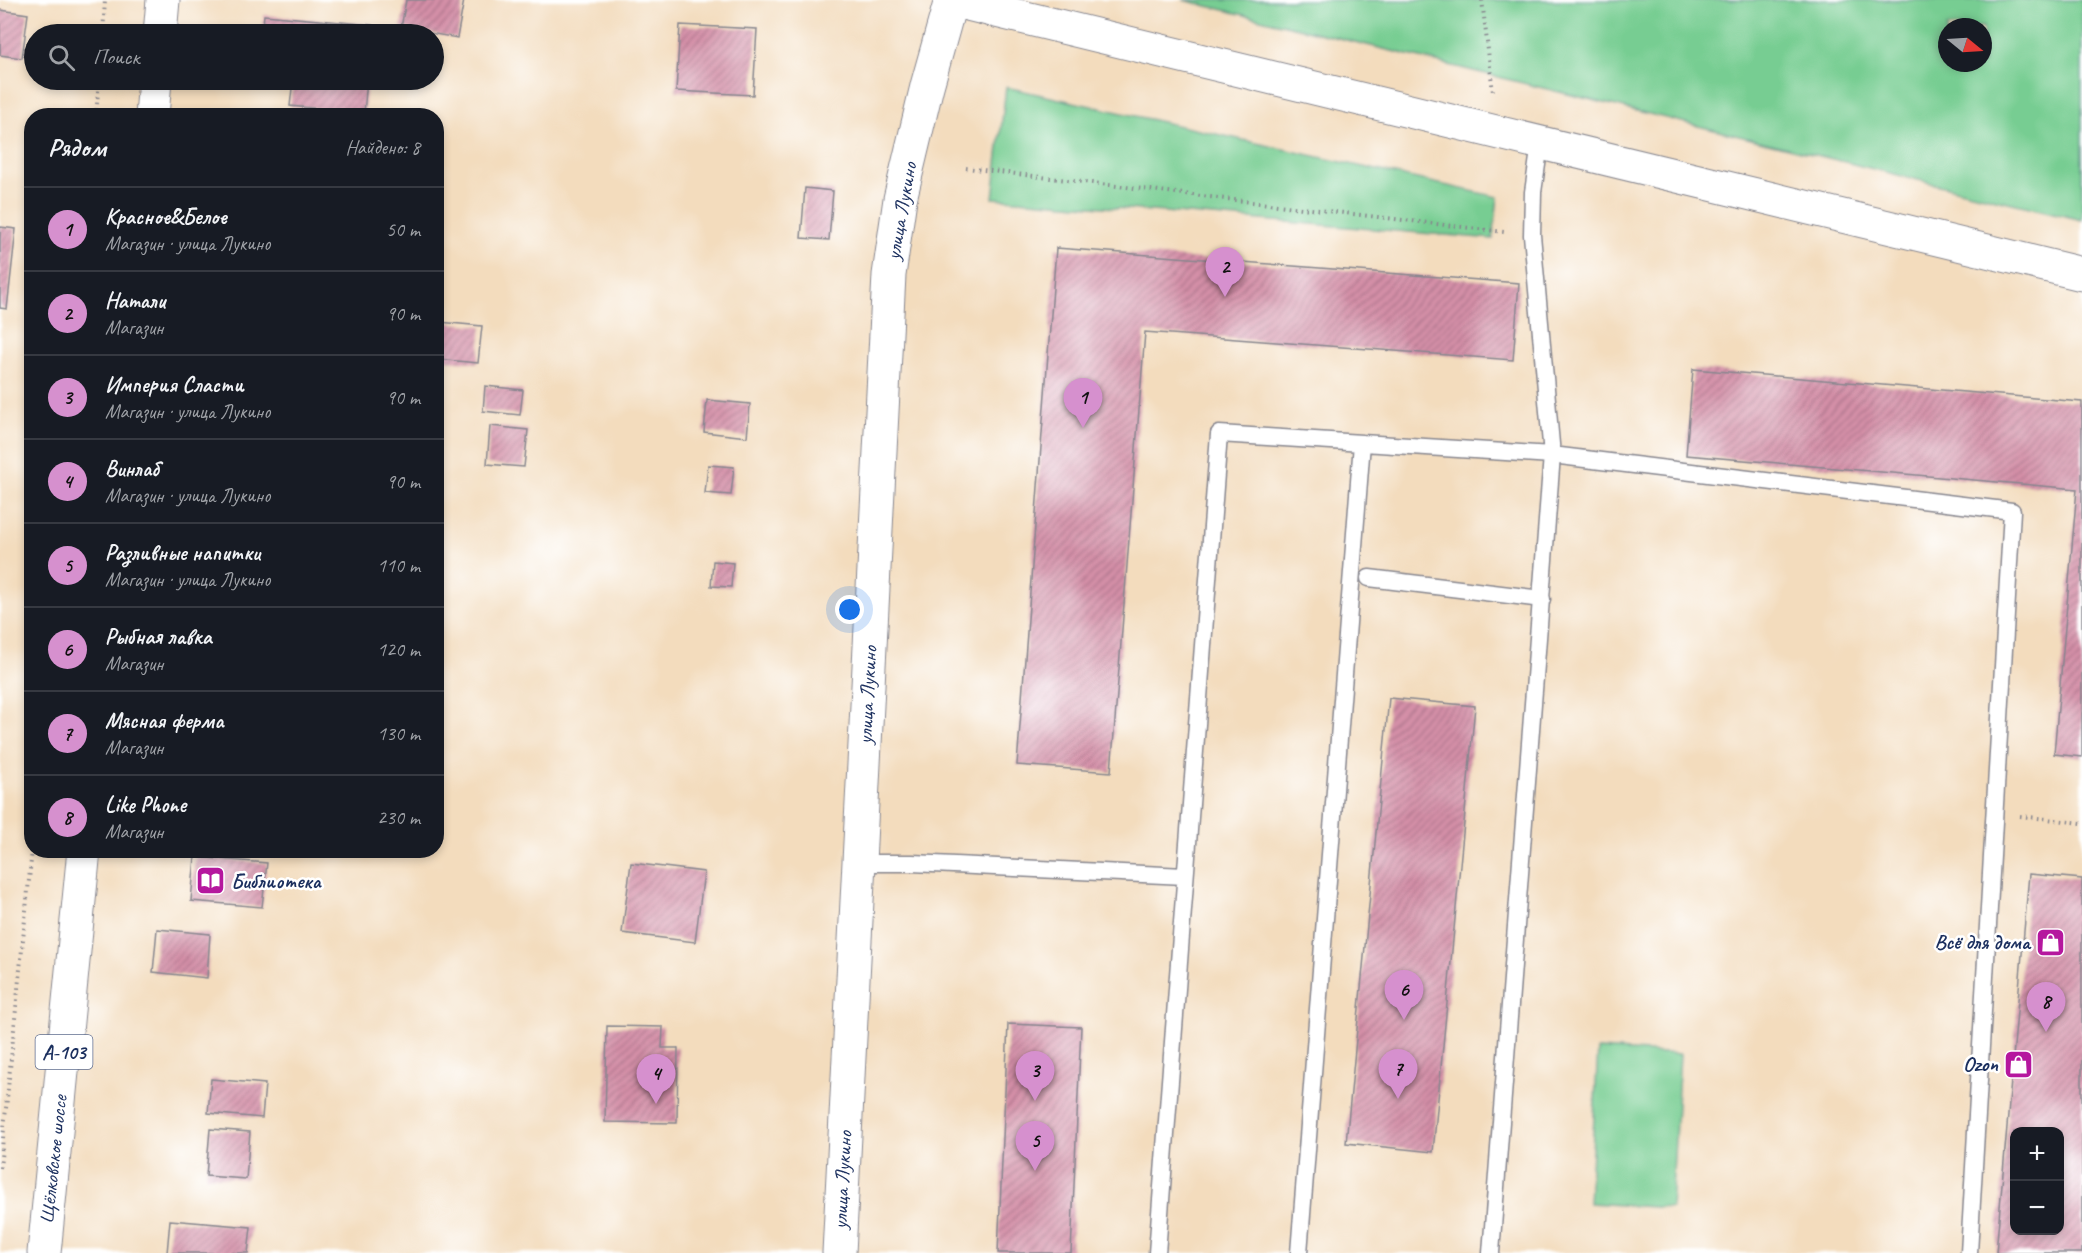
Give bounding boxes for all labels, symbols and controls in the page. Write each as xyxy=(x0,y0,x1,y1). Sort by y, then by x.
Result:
north arrow xyxy=(1938,18,1992,72)
search box xyxy=(24,24,444,90)
icon: search xyxy=(45,41,78,74)
text: Поиск xyxy=(93,43,139,71)
text: Рядом xyxy=(48,131,106,164)
text: Найдено: 8 xyxy=(345,135,420,160)
street label: улица Лукино xyxy=(879,159,923,264)
text: Красное&Белое xyxy=(105,203,227,231)
text: 1 xyxy=(63,217,72,242)
text: 50 m xyxy=(386,217,420,242)
text: Магазин · улица Лукино xyxy=(105,231,270,256)
pin: 2 xyxy=(1206,248,1244,297)
text: Натали xyxy=(105,287,165,315)
text: 2 xyxy=(63,301,72,326)
text: 90 m xyxy=(386,301,420,326)
text: Магазин xyxy=(105,315,163,340)
text: Империя Сласти xyxy=(105,371,244,399)
pin: 1 xyxy=(1064,378,1102,428)
text: 3 xyxy=(63,385,72,410)
text: 90 m xyxy=(386,385,420,410)
text: Магазин · улица Лукино xyxy=(105,399,270,424)
text: Винлаб xyxy=(105,455,159,483)
text: 4 xyxy=(63,469,72,494)
text: 90 m xyxy=(386,469,420,494)
text: Магазин · улица Лукино xyxy=(105,483,270,508)
text: Разливные напитки xyxy=(105,539,260,567)
text: 5 xyxy=(63,553,72,578)
text: 110 m xyxy=(377,553,420,578)
text: Магазин · улица Лукино xyxy=(105,567,270,592)
your location xyxy=(835,595,864,624)
text: Рыбная лавка xyxy=(105,623,212,651)
text: 6 xyxy=(63,637,72,662)
text: 120 m xyxy=(377,637,420,662)
street label: улица Лукино xyxy=(851,644,883,747)
text: Магазин xyxy=(105,651,163,676)
text: Мясная ферма xyxy=(105,707,224,735)
text: 7 xyxy=(63,721,72,746)
text: 130 m xyxy=(377,721,420,746)
text: Магазин xyxy=(105,735,163,760)
text: Like Phone xyxy=(105,791,186,819)
text: 8 xyxy=(63,805,72,830)
text: 230 m xyxy=(377,805,420,830)
text: Магазин xyxy=(105,819,163,844)
library icon: Библиотека xyxy=(194,865,226,897)
place label: Библиотека xyxy=(231,868,323,894)
shop icon: Всё для дома xyxy=(2035,926,2067,958)
place label: Всё для дома xyxy=(1934,929,2032,955)
pin: 6 xyxy=(1384,970,1424,1020)
pin: 8 xyxy=(2026,982,2066,1032)
road number: А-103 xyxy=(36,1035,92,1069)
shop icon: Ozon xyxy=(2003,1048,2035,1080)
pin: 7 xyxy=(1378,1050,1418,1099)
place label: Ozon xyxy=(1963,1051,1998,1077)
pin: 3 xyxy=(1016,1052,1054,1101)
pin: 4 xyxy=(636,1054,676,1104)
street label: Щёлковское шоссе xyxy=(33,1093,73,1224)
pin: 5 xyxy=(1016,1122,1054,1171)
map controls xyxy=(2010,1127,2064,1235)
button: + xyxy=(2010,1127,2064,1181)
street label: улица Лукино xyxy=(826,1129,858,1232)
button: − xyxy=(2010,1181,2064,1235)

